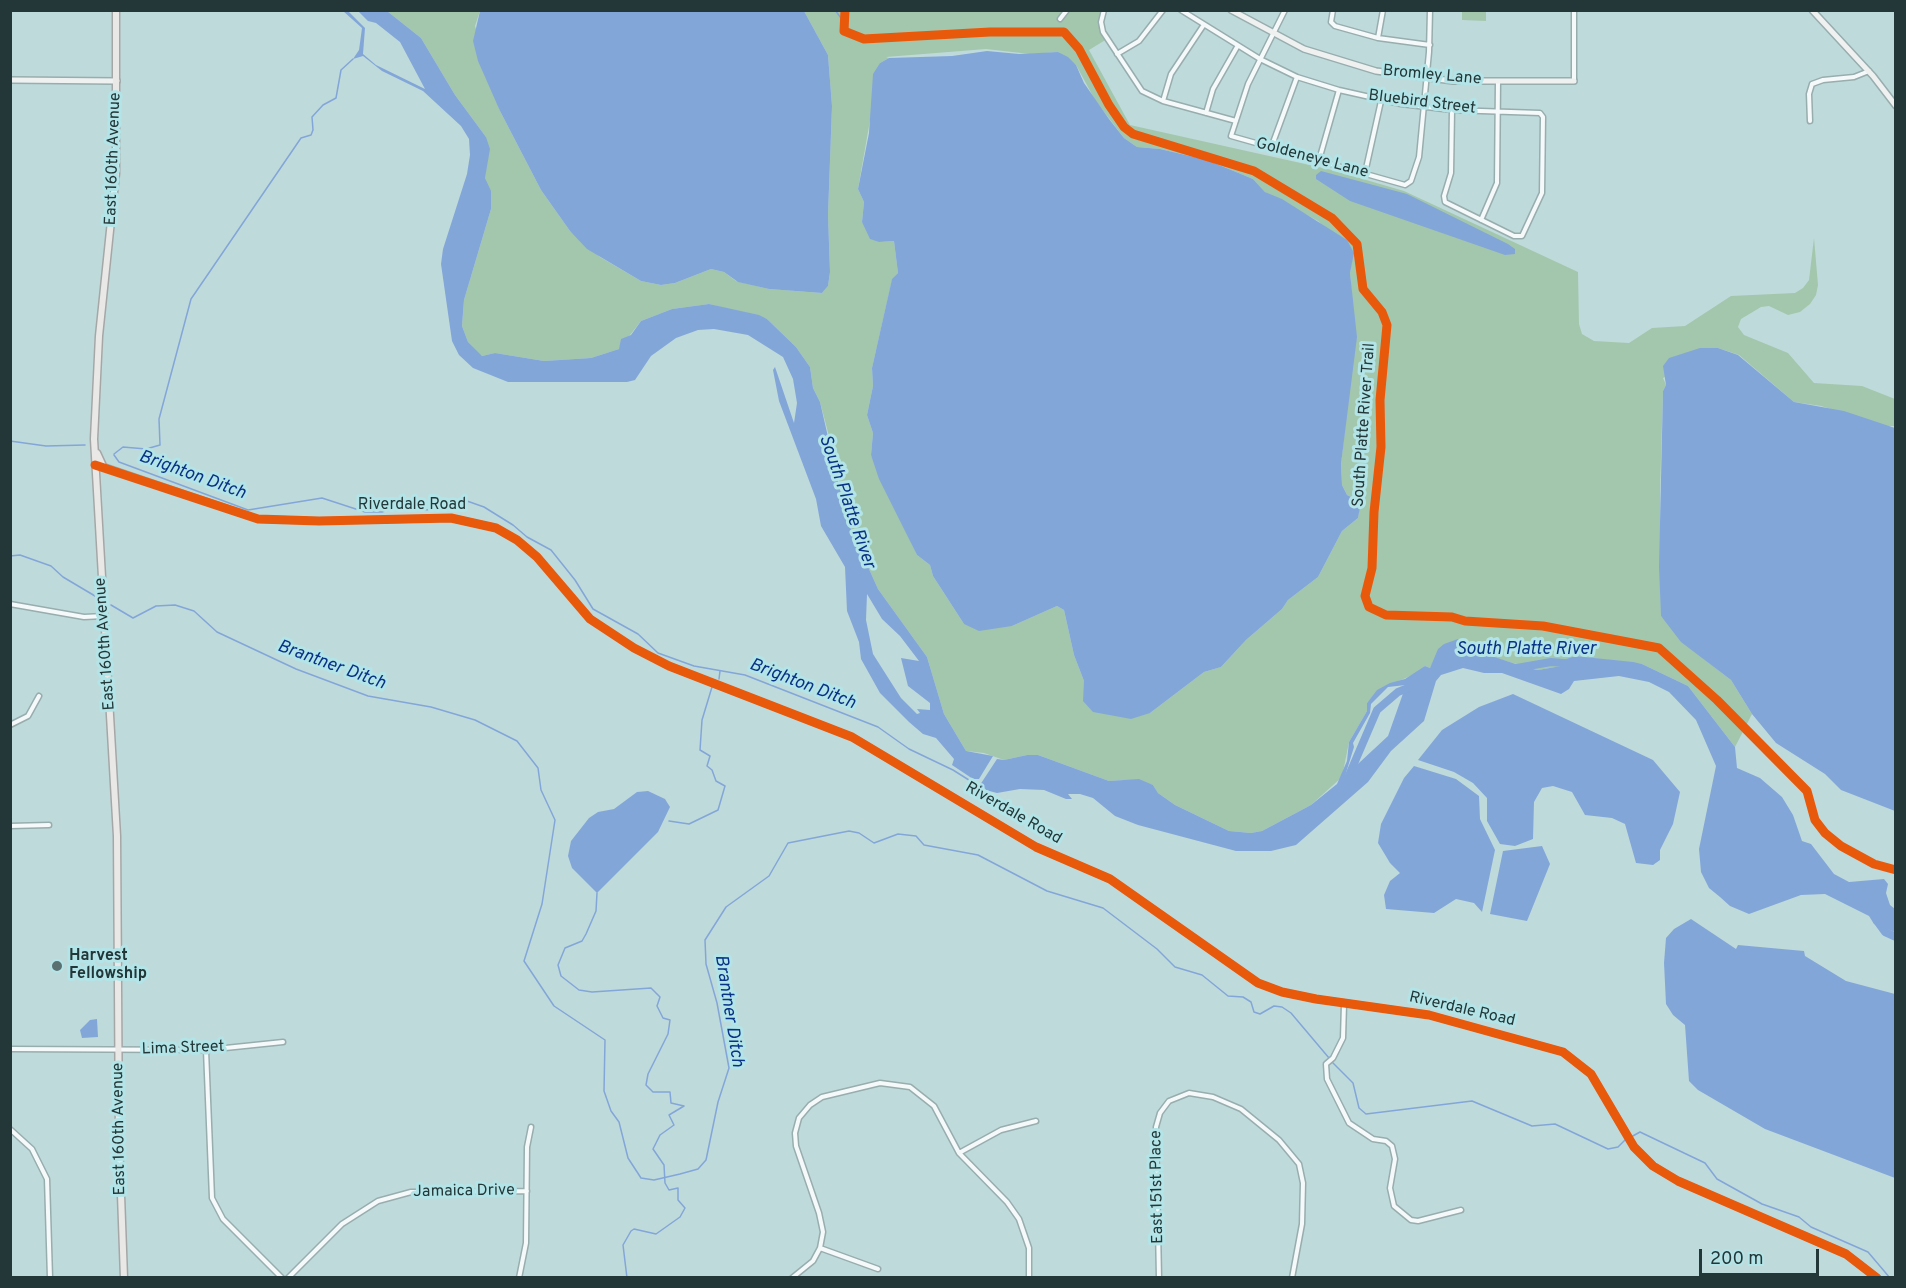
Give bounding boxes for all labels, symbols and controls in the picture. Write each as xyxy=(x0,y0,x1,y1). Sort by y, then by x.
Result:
street label: Bromley Lane xyxy=(1382,62,1482,90)
street label: Bluebird Street xyxy=(1367,87,1477,119)
street label: East 160th Avenue xyxy=(102,92,126,226)
street label: Goldeneye Lane xyxy=(1254,135,1370,183)
street label: South Platte River Trail xyxy=(1350,342,1380,508)
water label: South Platte River xyxy=(813,432,879,572)
water label: Brighton Ditch xyxy=(136,447,248,505)
street label: Riverdale Road xyxy=(358,496,466,516)
street label: East 160th Avenue xyxy=(92,577,120,711)
water label: Brantner Ditch xyxy=(274,636,388,696)
water label: South Platte River xyxy=(1456,639,1596,661)
water label: Brighton Ditch xyxy=(746,655,858,715)
street label: Riverdale Road xyxy=(961,779,1065,849)
place label: Harvest Fellowship xyxy=(69,947,147,985)
water label: Brantner Ditch xyxy=(708,953,748,1069)
marker: Harvest Fellowship xyxy=(50,959,64,973)
street label: Riverdale Road xyxy=(1407,988,1517,1032)
street label: Lima Street xyxy=(141,1038,225,1060)
street label: East 160th Avenue xyxy=(109,1062,131,1196)
street label: East 151st Place xyxy=(1147,1130,1169,1244)
street label: Jamaica Drive xyxy=(413,1182,515,1202)
scale bar xyxy=(1702,1237,1822,1275)
text: 200 m xyxy=(1710,1248,1763,1271)

